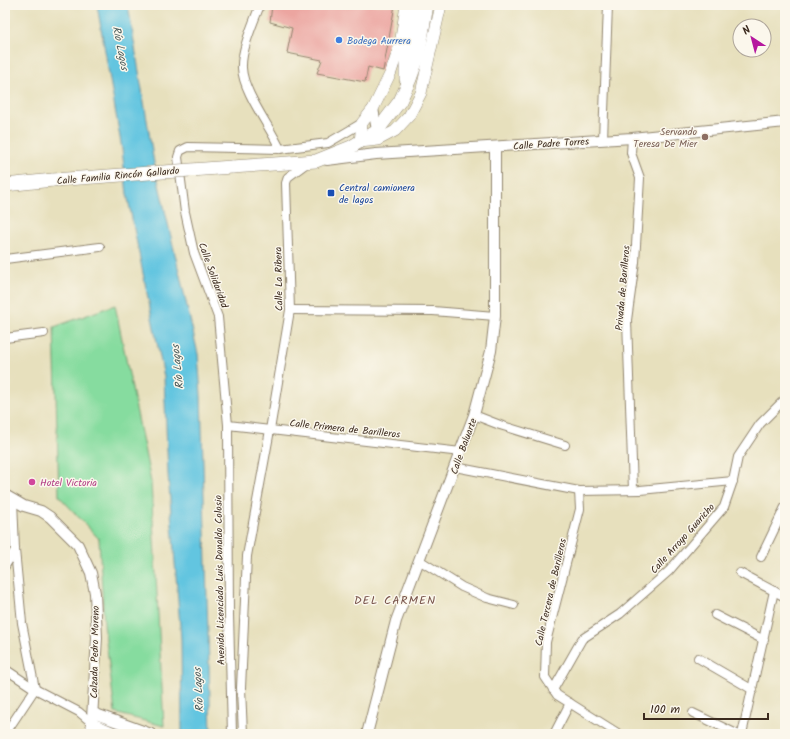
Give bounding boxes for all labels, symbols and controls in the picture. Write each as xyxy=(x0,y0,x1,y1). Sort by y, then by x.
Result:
north arrow xyxy=(732,18,772,58)
text: N xyxy=(739,21,755,40)
water label: Río Lagos xyxy=(107,25,133,73)
place label: Bodega Aurrera xyxy=(347,33,411,49)
marker: Bodega Aurrera xyxy=(334,35,344,45)
place label: Servando Teresa De Mier xyxy=(633,124,698,152)
marker: Servando Teresa De Mier xyxy=(700,132,710,142)
street label: Calle Padre Torres xyxy=(512,133,590,155)
street label: Calle Familia Rincón Gallardo xyxy=(56,163,180,189)
place label: Central camionera de lagos xyxy=(339,180,415,208)
marker: Central camionera de lagos xyxy=(326,188,336,198)
street label: Calle Solidaridad xyxy=(194,240,233,311)
street label: Privada de Barilleros xyxy=(611,244,635,331)
street label: Calle La Ribera xyxy=(270,246,288,311)
water label: Río Lagos xyxy=(167,343,189,390)
street label: Calle Primera de Barilleros xyxy=(289,415,402,443)
street label: Calle Baluarte xyxy=(446,416,482,477)
place label: Hotel Victoria xyxy=(40,475,97,491)
marker: Hotel Victoria xyxy=(27,477,37,487)
street label: Avenida Licenciado Luis Donaldo Colosio xyxy=(211,494,229,665)
street label: Calle Arroyo Guaricho xyxy=(647,499,719,578)
street label: Calle Tercera de Barilleros xyxy=(531,536,571,648)
district label: DEL CARMEN xyxy=(354,591,436,610)
street label: Calzada Pedro Moreno xyxy=(86,605,104,699)
water label: Río Lagos xyxy=(189,666,209,713)
scale bar xyxy=(644,695,768,721)
text: 100 m xyxy=(650,700,681,719)

